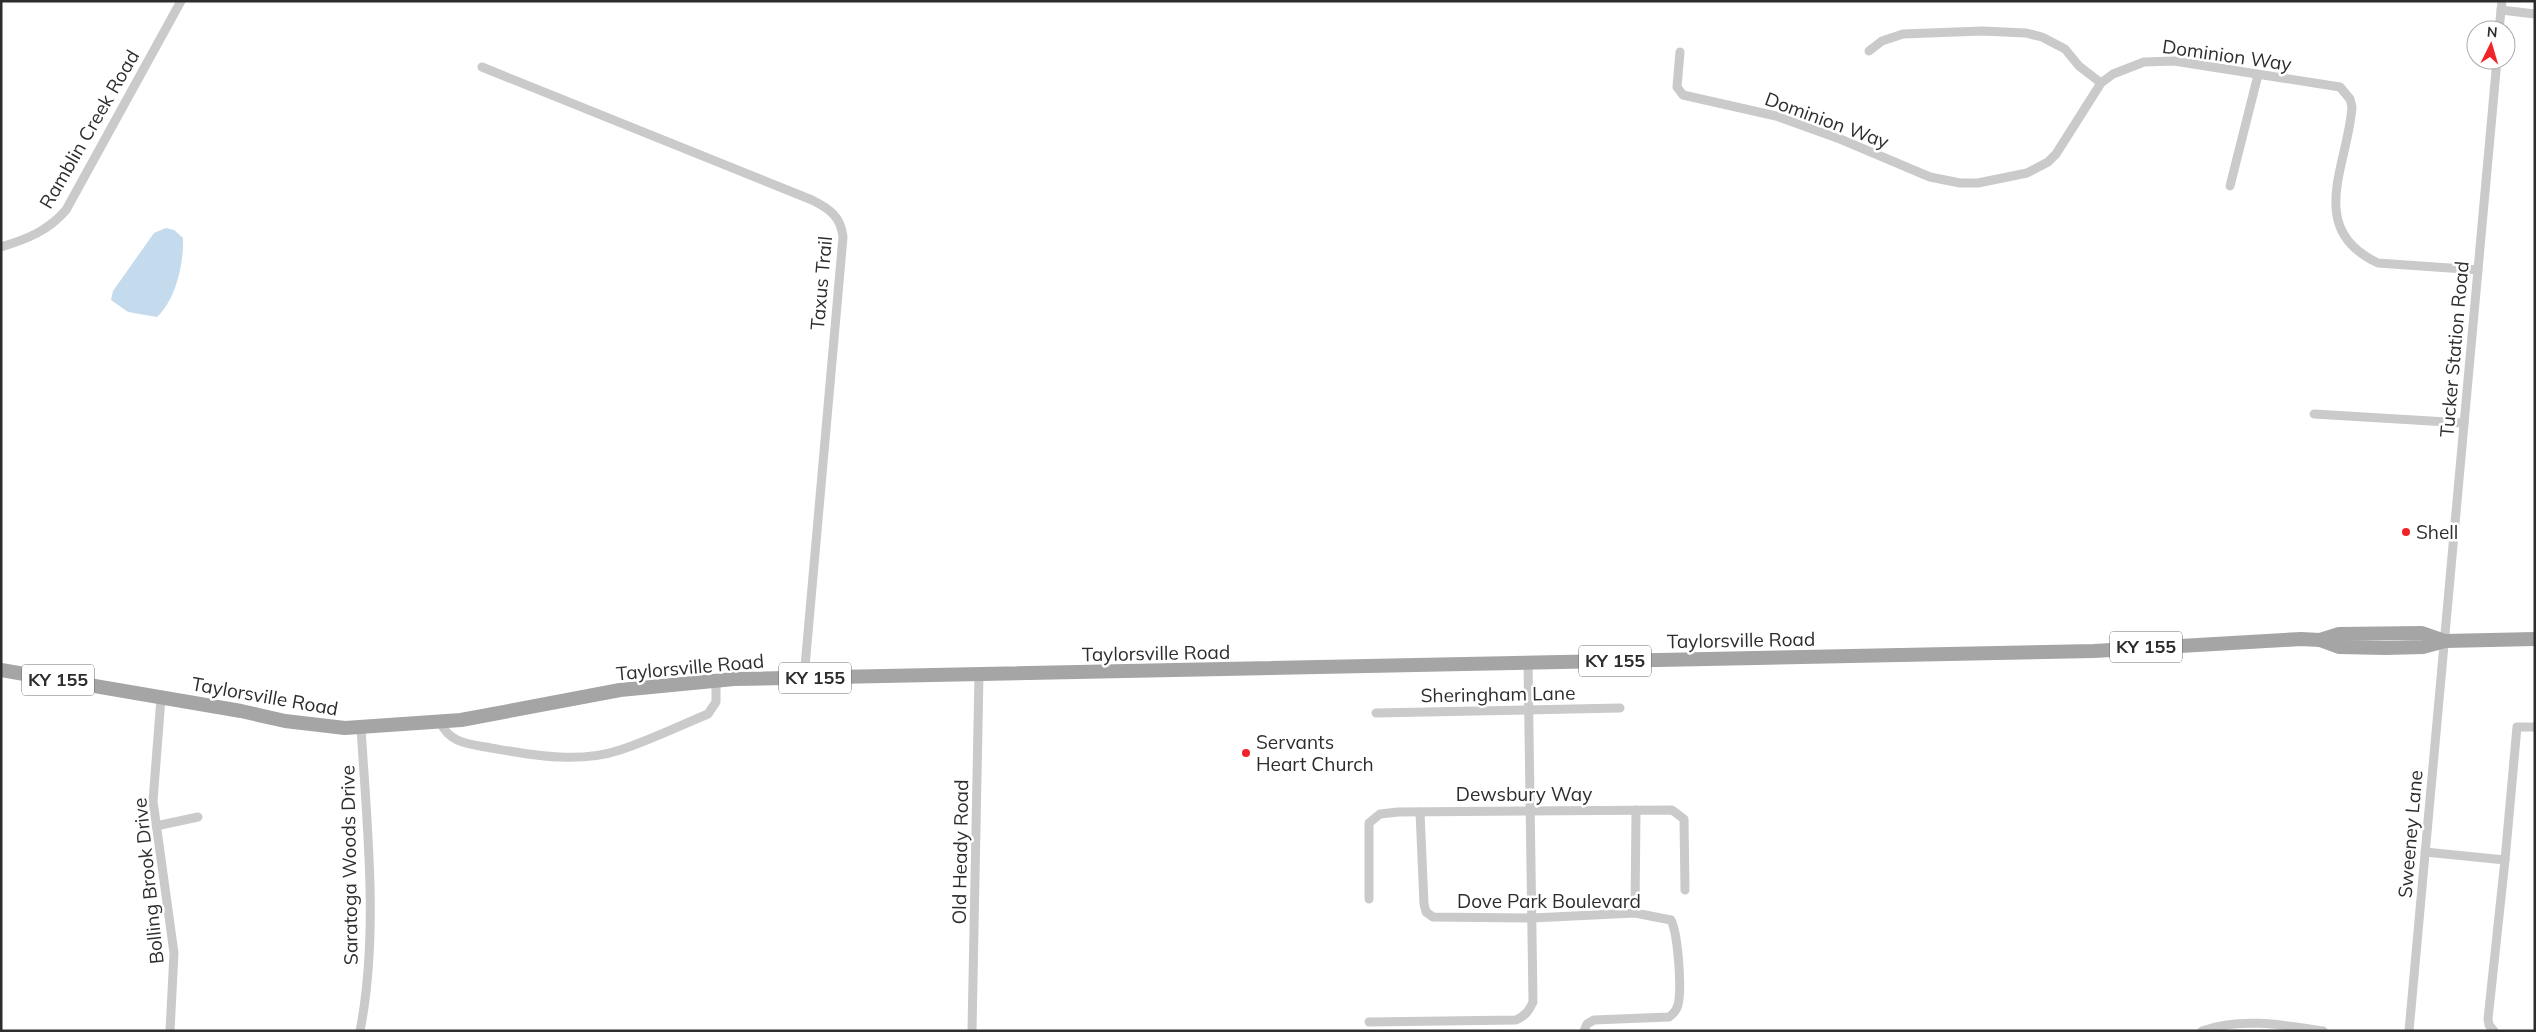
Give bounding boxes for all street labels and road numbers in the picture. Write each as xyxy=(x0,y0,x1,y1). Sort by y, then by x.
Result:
street label: Dominion Way xyxy=(2161,34,2293,76)
street label: Ramblin Creek Road xyxy=(34,45,144,213)
street label: Dominion Way xyxy=(1762,86,1892,154)
street label: Taxus Trail xyxy=(805,235,837,331)
street label: Tucker Station Road xyxy=(2434,260,2474,438)
street label: Taylorsville Road xyxy=(1667,627,1815,653)
road number: KY 155 xyxy=(2110,632,2182,662)
street label: Taylorsville Road xyxy=(1082,640,1230,666)
road number: KY 155 xyxy=(1579,646,1651,676)
street label: Taylorsville Road xyxy=(615,649,765,685)
road number: KY 155 xyxy=(779,662,851,694)
road number: KY 155 xyxy=(22,664,94,696)
street label: Taylorsville Road xyxy=(190,671,340,721)
street label: Sheringham Lane xyxy=(1420,681,1576,707)
street label: Saratoga Woods Drive xyxy=(335,765,363,965)
street label: Sweeney Lane xyxy=(2392,769,2428,899)
street label: Old Heady Road xyxy=(947,779,973,925)
street label: Dewsbury Way xyxy=(1456,782,1592,806)
street label: Bolling Brook Drive xyxy=(127,797,169,965)
street label: Dove Park Boulevard xyxy=(1457,889,1641,913)

